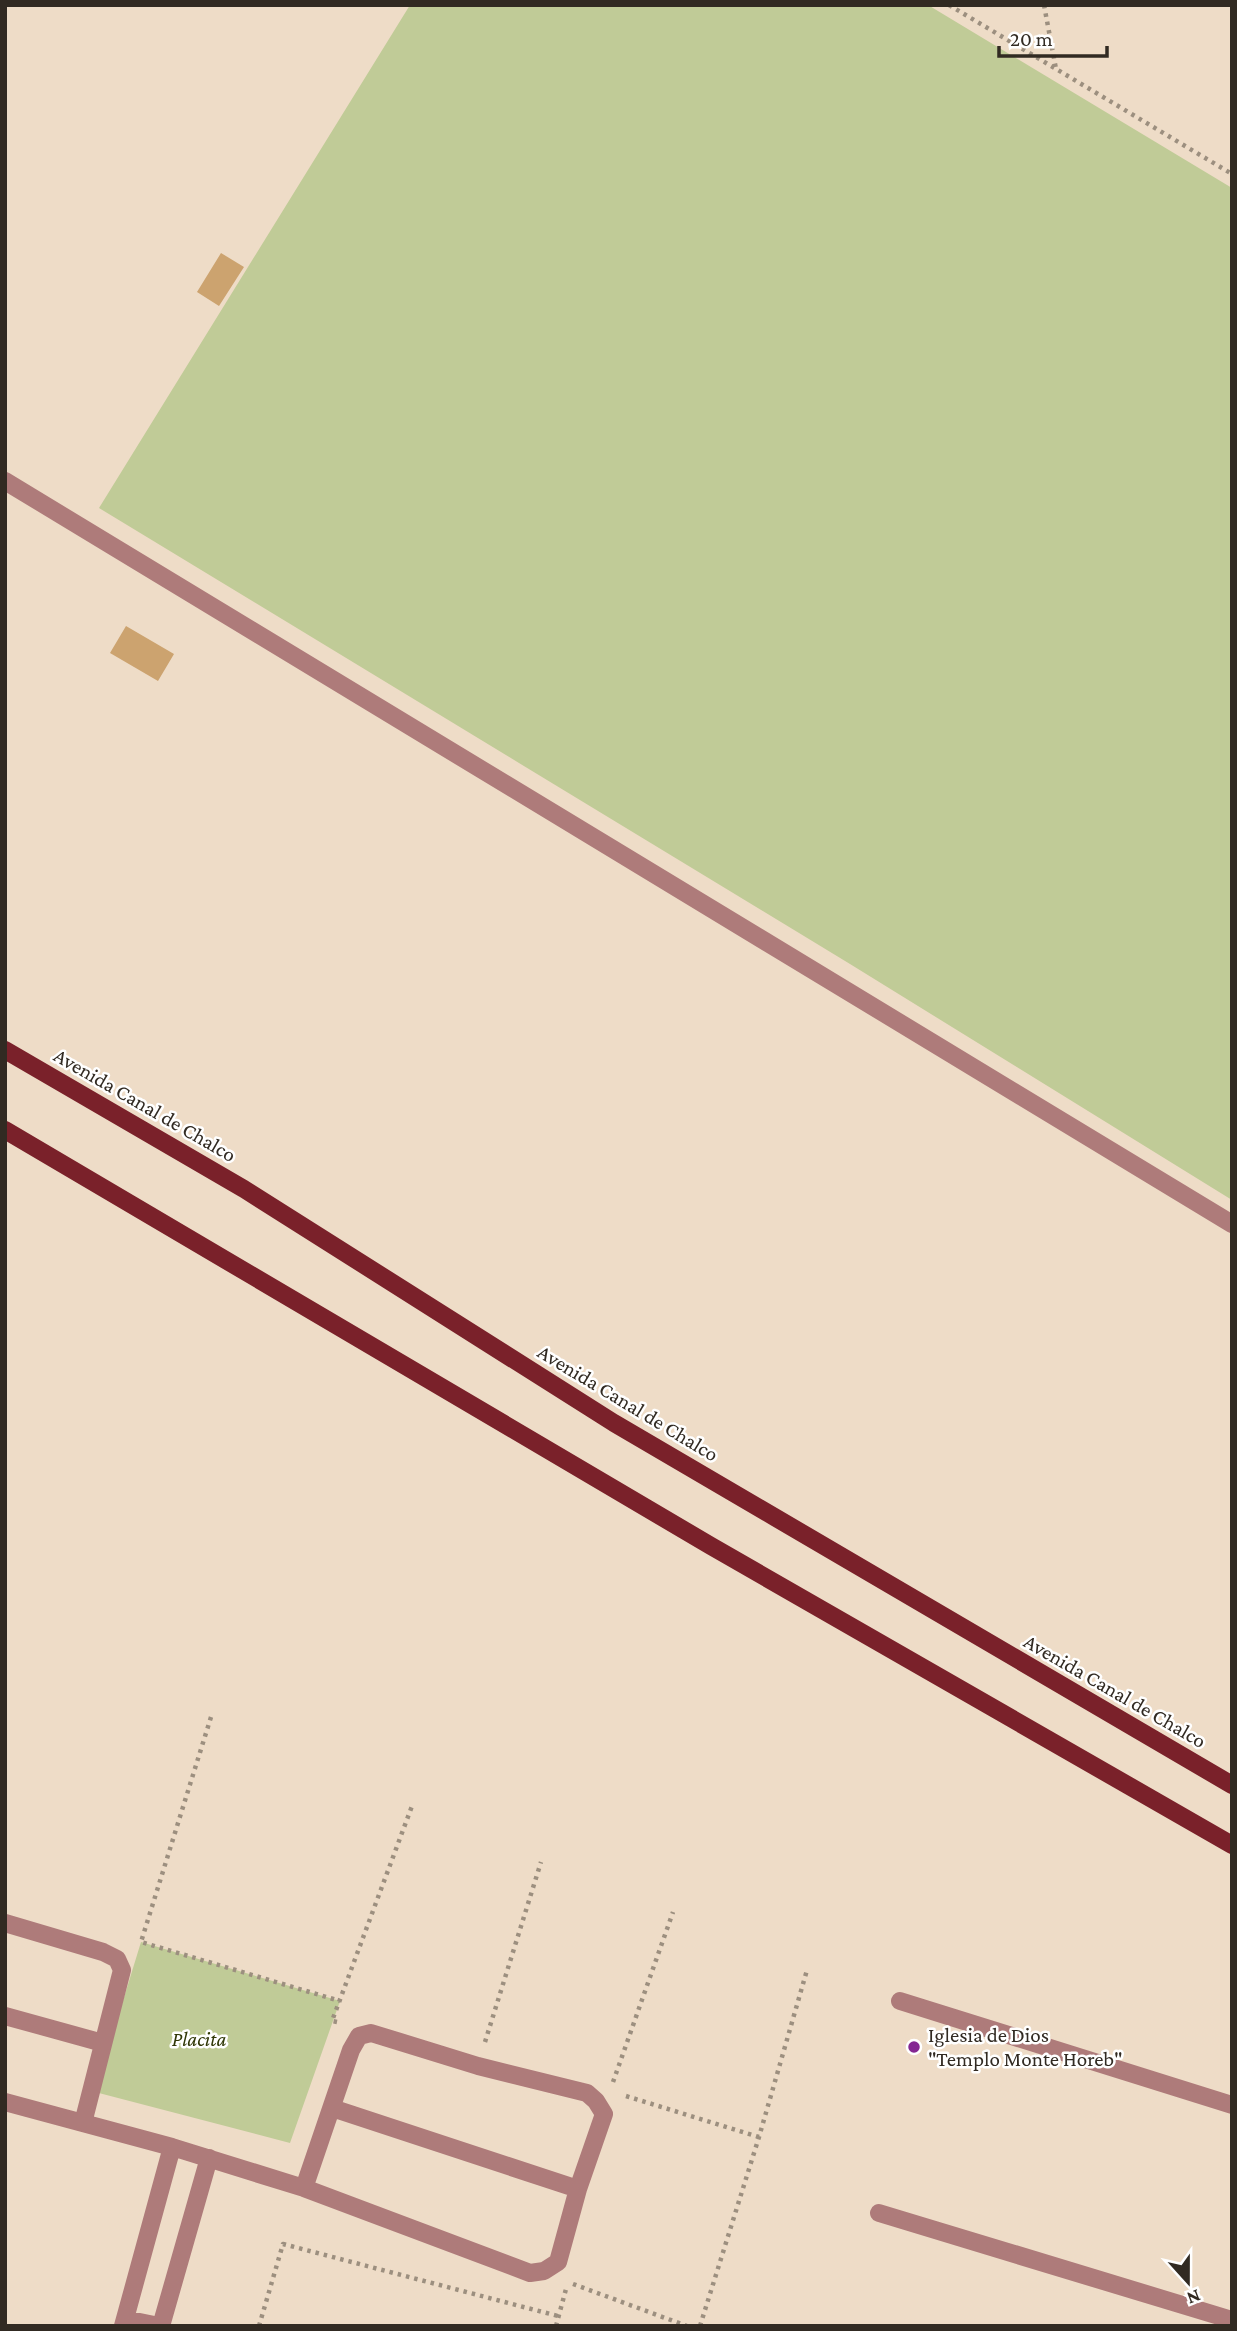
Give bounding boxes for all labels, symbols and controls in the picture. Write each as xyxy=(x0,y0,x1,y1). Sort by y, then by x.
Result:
scale bar xyxy=(999,14,1108,58)
text: 20 m xyxy=(1010,27,1053,51)
street label: Avenida Canal de Chalco xyxy=(50,1043,240,1167)
street label: Avenida Canal de Chalco xyxy=(533,1340,723,1466)
street label: Avenida Canal de Chalco xyxy=(1020,1629,1210,1753)
place label: Iglesia de Dios "Templo Monte Horeb" xyxy=(928,2023,1123,2071)
park label: Placita xyxy=(172,2027,226,2051)
marker: Iglesia de Dios "Templo Monte Horeb" xyxy=(906,2039,922,2055)
north arrow xyxy=(1153,2247,1223,2317)
text: N xyxy=(1184,2285,1204,2310)

